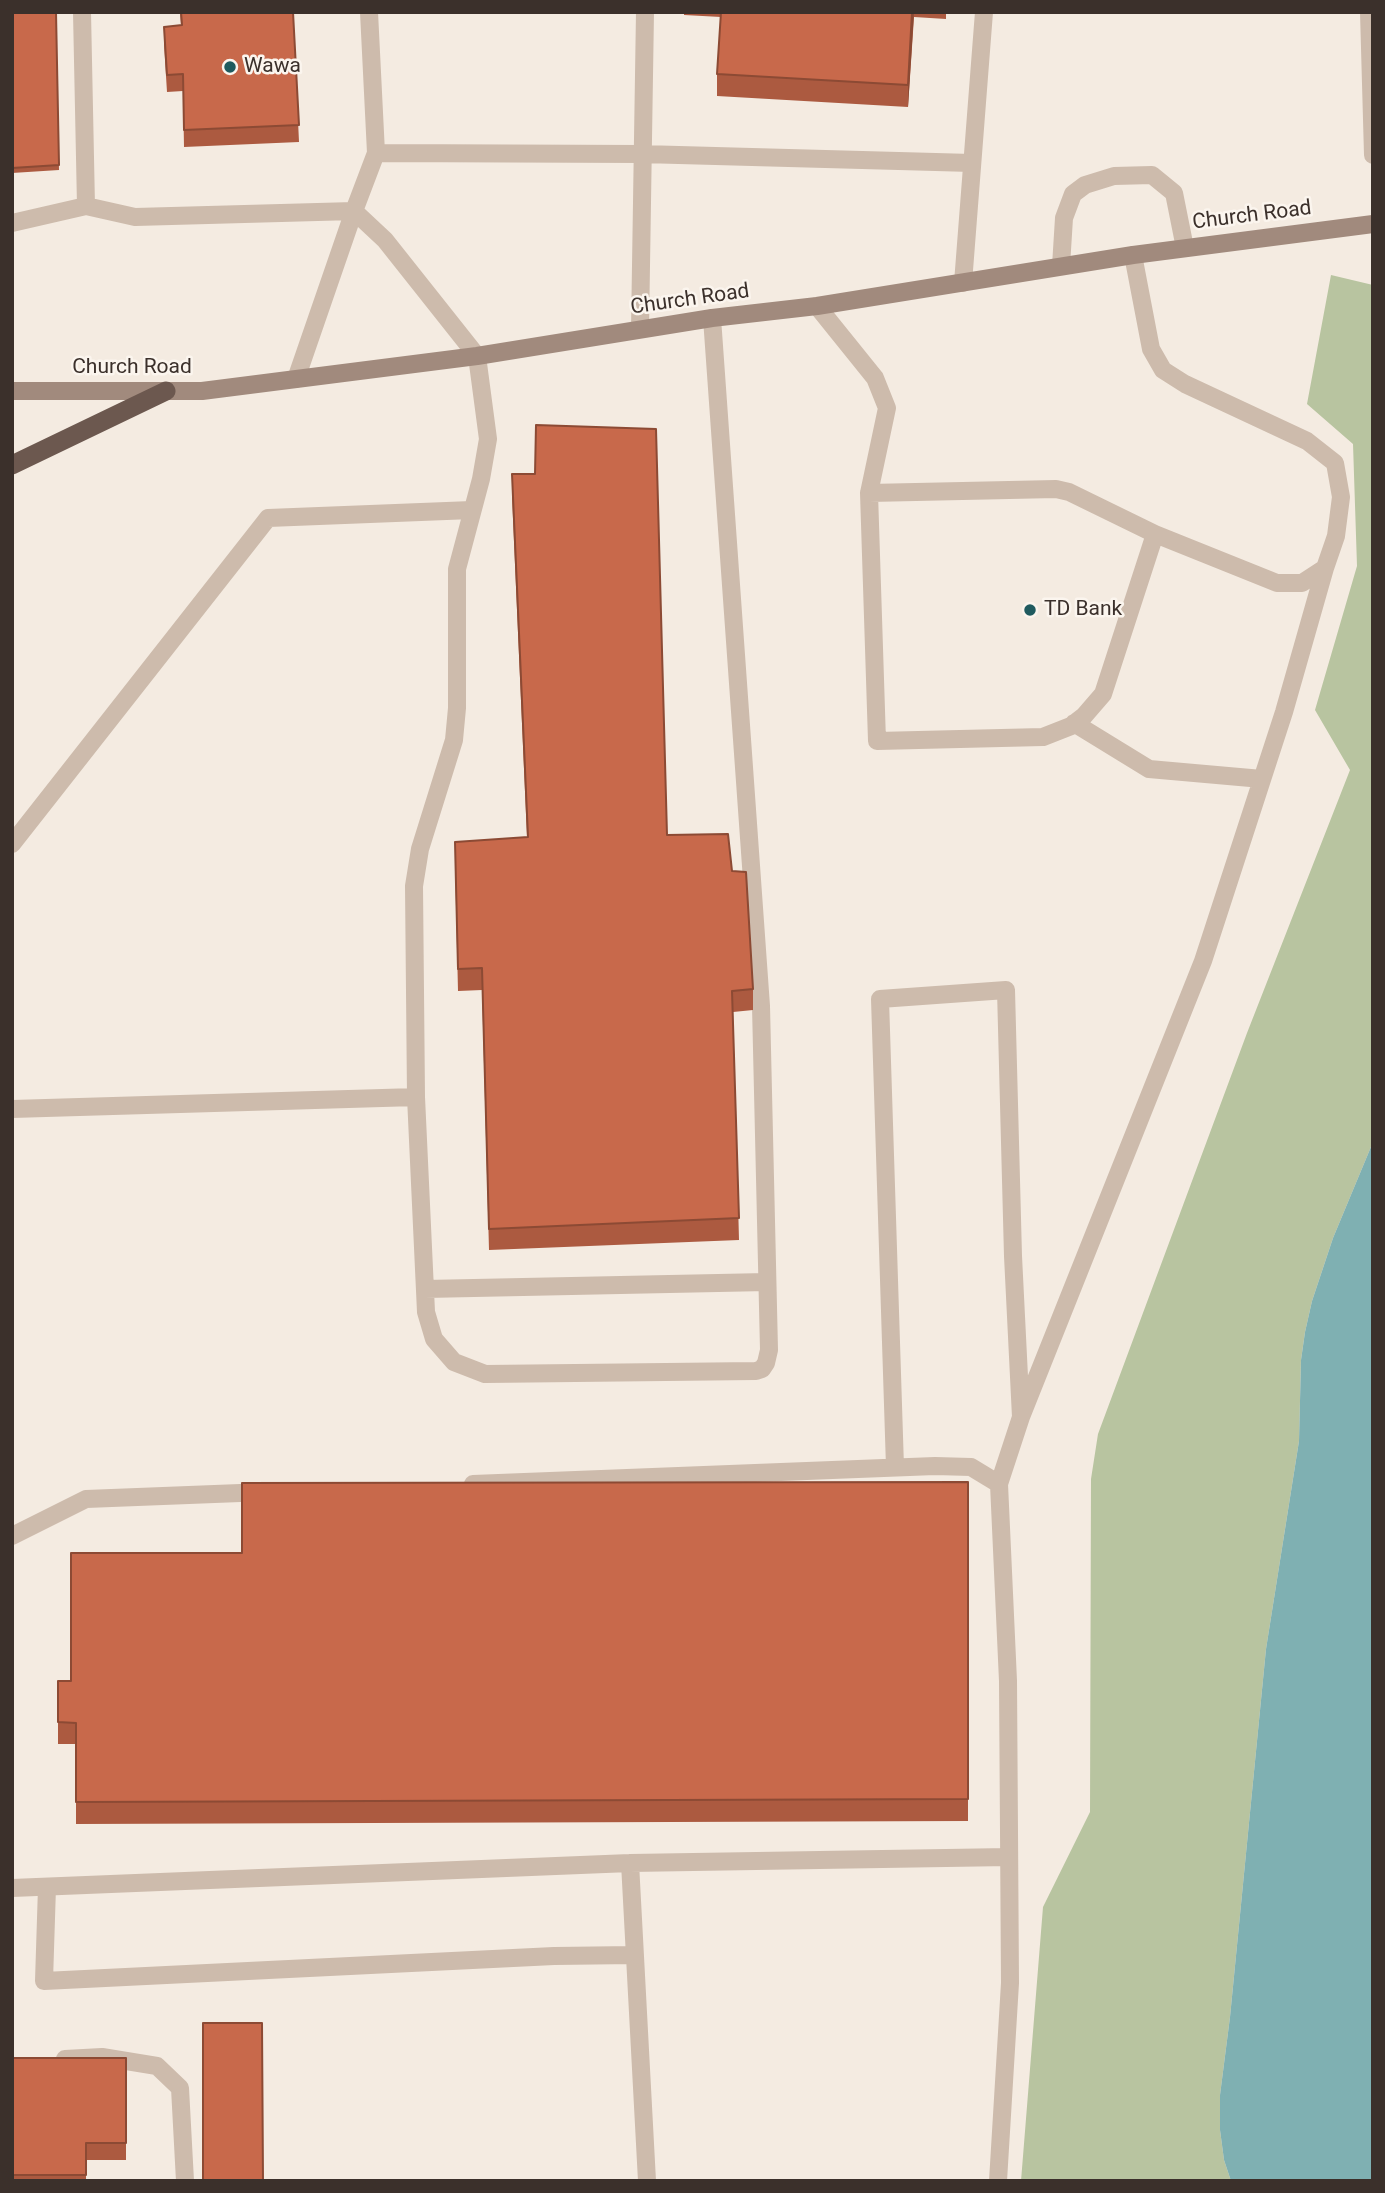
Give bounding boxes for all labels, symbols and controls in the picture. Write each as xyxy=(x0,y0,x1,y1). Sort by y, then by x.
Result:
place label: Wawa xyxy=(244,54,301,80)
marker: Wawa xyxy=(222,59,238,75)
street label: Church Road xyxy=(1191,196,1313,236)
street label: Church Road xyxy=(629,279,751,321)
street label: Church Road xyxy=(72,355,192,381)
place label: TD Bank xyxy=(1044,597,1122,623)
marker: TD Bank xyxy=(1022,602,1038,618)

